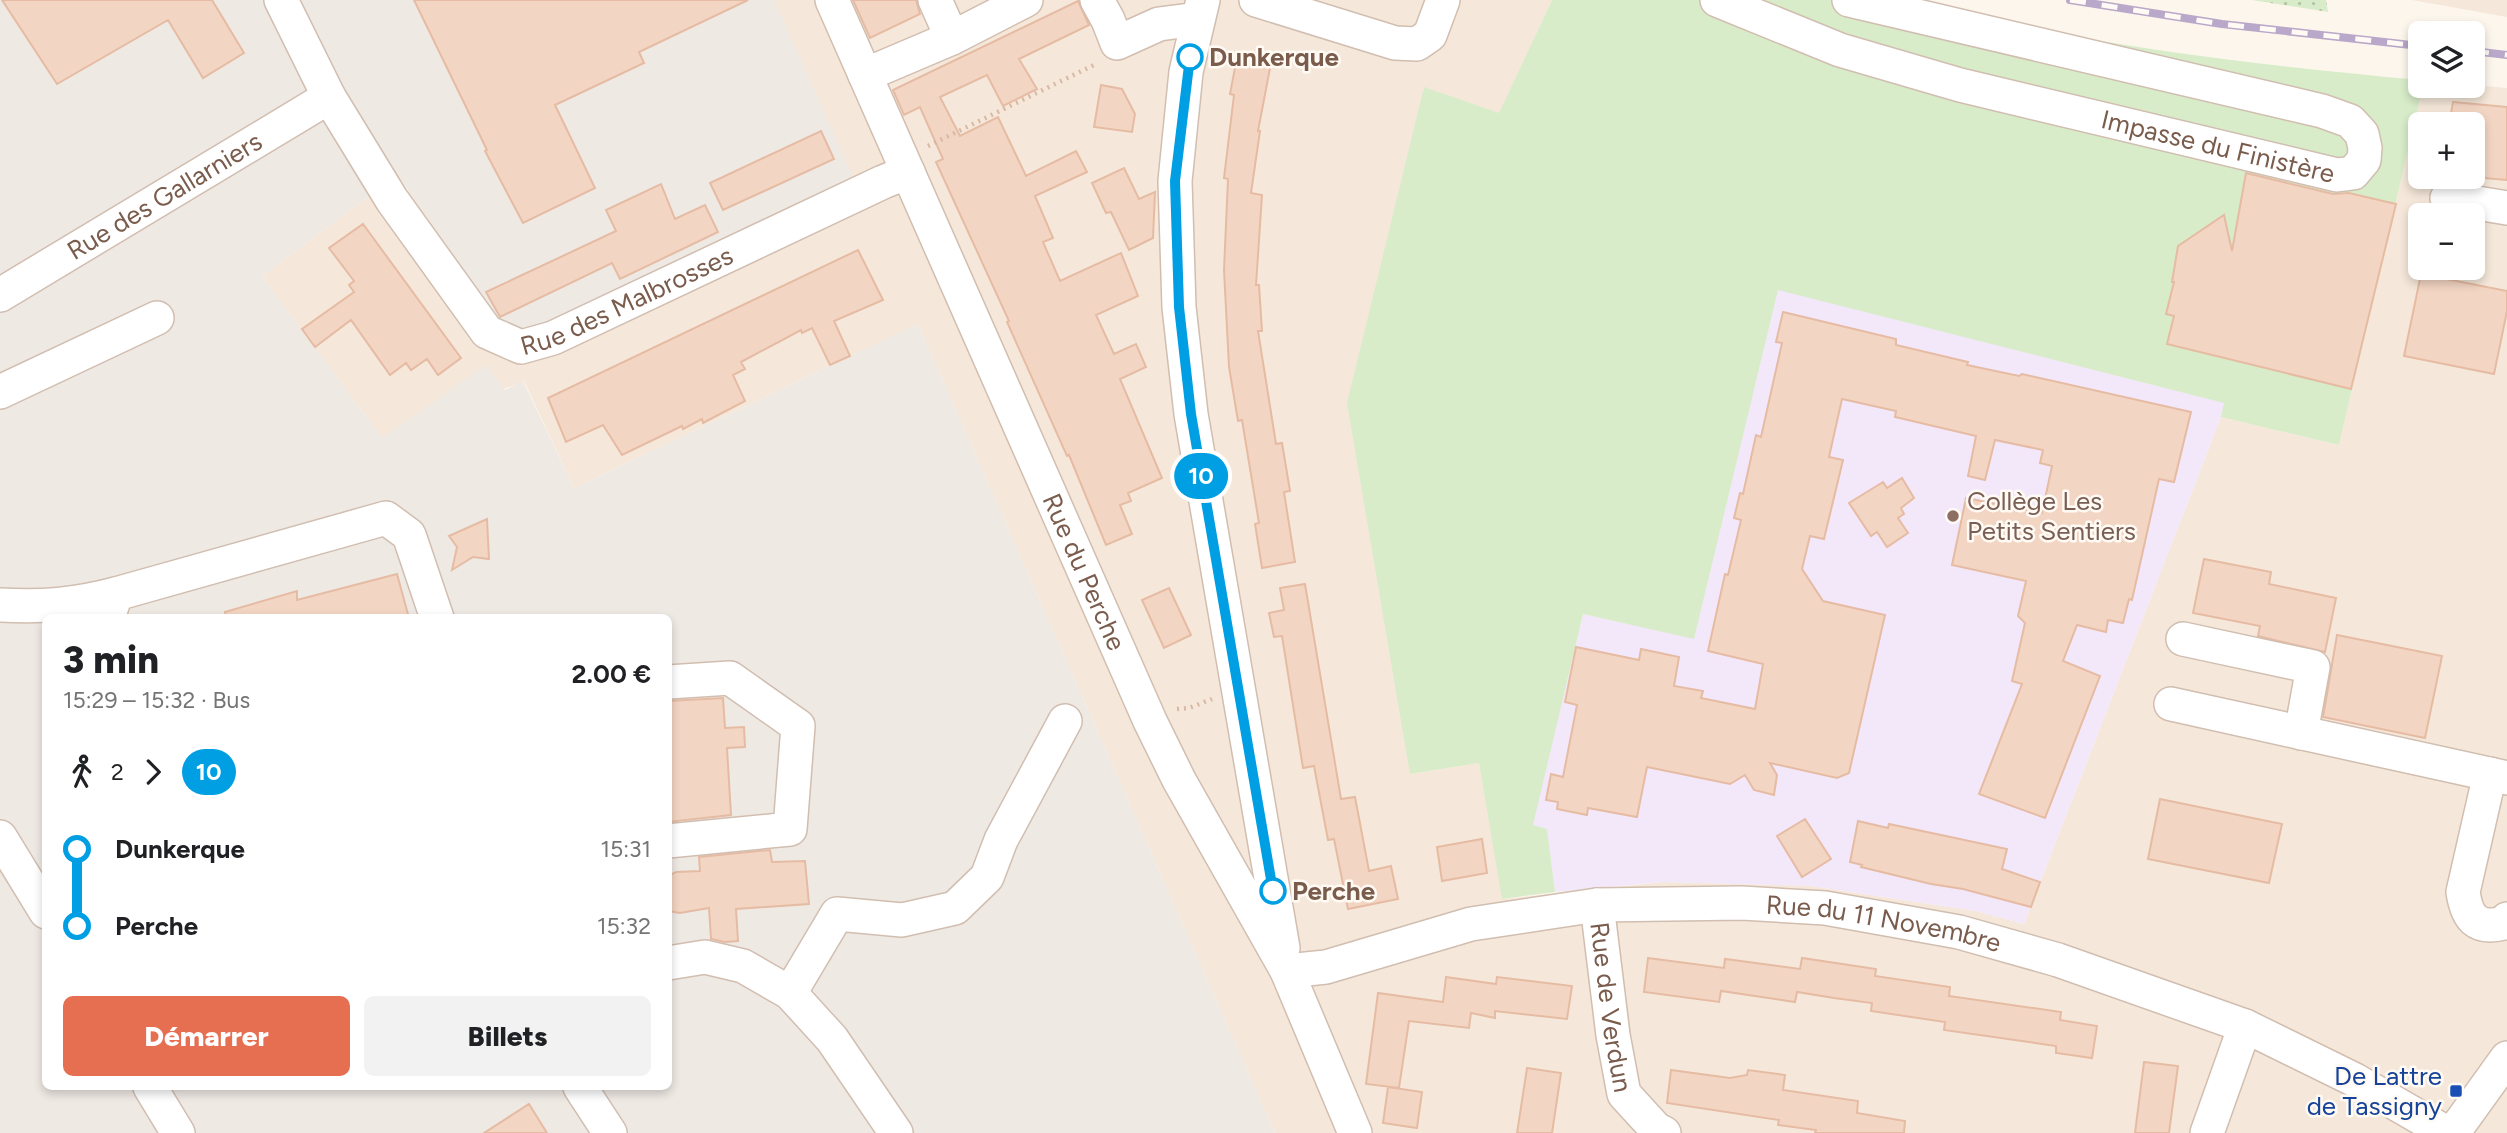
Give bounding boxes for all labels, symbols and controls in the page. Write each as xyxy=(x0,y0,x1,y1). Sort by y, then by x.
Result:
map controls xyxy=(2408,21,2485,280)
button: layers xyxy=(2408,21,2485,98)
place label: Dunkerque xyxy=(1209,41,1339,73)
marker: Dunkerque xyxy=(1177,44,1203,70)
street label: Impasse du Finistère xyxy=(2098,103,2338,190)
button: + xyxy=(2408,112,2485,189)
street label: Rue des Gallarniers xyxy=(61,125,268,267)
button: − xyxy=(2408,203,2485,280)
street label: Rue des Malbrosses xyxy=(517,239,738,362)
line badge: 10 xyxy=(1170,453,1232,499)
text: 10 xyxy=(1188,461,1214,490)
place label: Collège Les Petits Sentiers xyxy=(1967,485,2136,547)
street label: Rue du Perche xyxy=(1036,488,1133,655)
marker: Collège Les Petits Sentiers xyxy=(1945,508,1961,524)
text: 3 min xyxy=(63,637,159,683)
text: 2.00 € xyxy=(572,658,651,690)
text: 15:29 – 15:32 · Bus xyxy=(63,686,250,714)
icon: walk xyxy=(63,753,101,791)
icon: forward xyxy=(134,753,172,791)
text: 10 xyxy=(196,757,222,786)
text: 2 xyxy=(111,758,124,786)
text: Dunkerque xyxy=(115,833,245,865)
text: 15:31 xyxy=(600,835,651,863)
place label: Perche xyxy=(1292,875,1375,907)
marker: Perche xyxy=(1260,878,1286,904)
street label: Rue du 11 Novembre xyxy=(1765,888,2005,959)
text: Perche xyxy=(115,910,198,942)
text: 15:32 xyxy=(597,912,651,940)
street label: Rue de Verdun xyxy=(1583,920,1639,1095)
button: Démarrer xyxy=(63,996,350,1076)
button: Billets xyxy=(364,996,651,1076)
place label: De Lattre de Tassigny xyxy=(2307,1060,2442,1122)
marker: De Lattre de Tassigny xyxy=(2448,1083,2464,1099)

